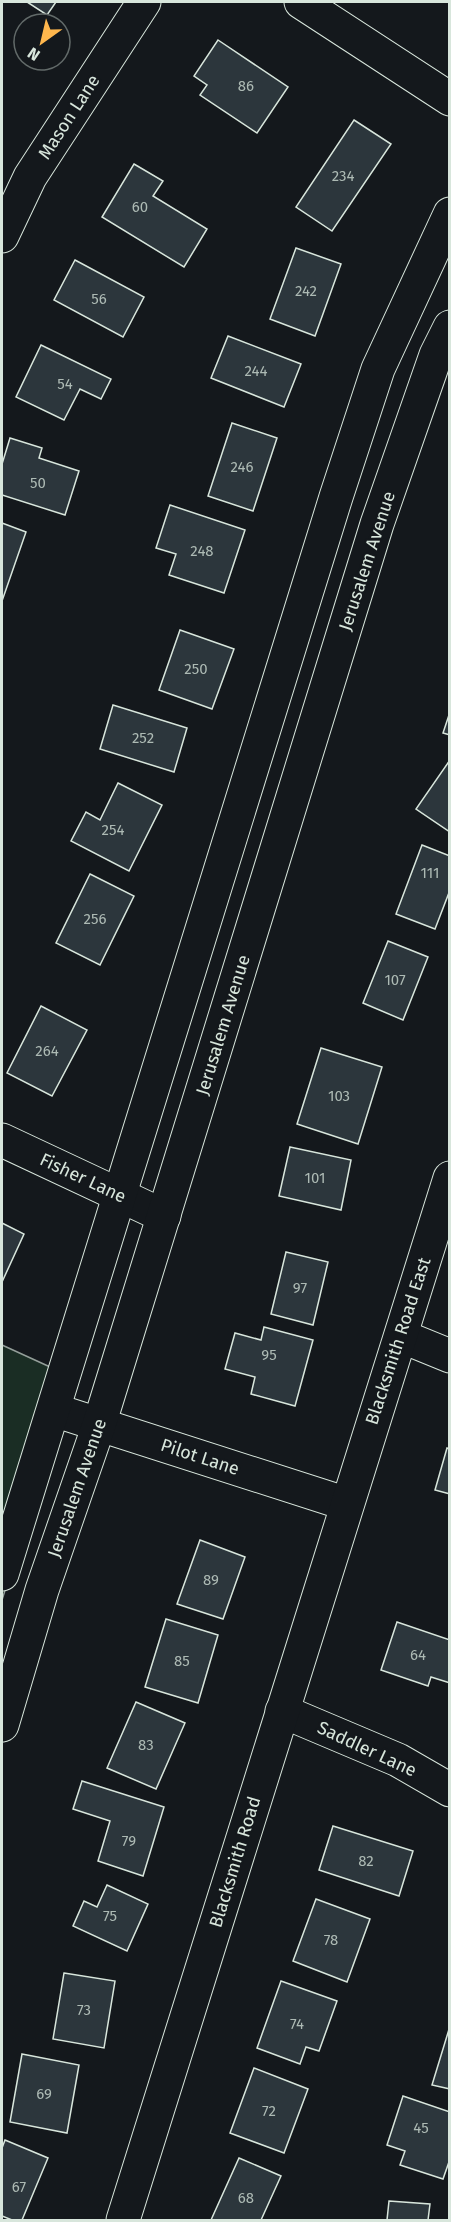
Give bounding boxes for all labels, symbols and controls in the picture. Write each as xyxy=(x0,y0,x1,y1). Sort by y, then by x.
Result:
north arrow xyxy=(12,12,72,72)
text: N xyxy=(24,43,44,65)
street label: Mason Lane xyxy=(33,70,105,164)
house number: 86 xyxy=(238,77,254,95)
house number: 234 xyxy=(332,167,354,185)
house number: 60 xyxy=(132,198,148,216)
house number: 242 xyxy=(295,282,317,300)
house number: 56 xyxy=(91,290,107,308)
house number: 244 xyxy=(245,362,268,380)
house number: 54 xyxy=(57,375,73,393)
house number: 246 xyxy=(231,458,254,476)
house number: 50 xyxy=(30,474,46,492)
street label: Jerusalem Avenue xyxy=(334,488,400,634)
house number: 248 xyxy=(190,542,214,560)
house number: 250 xyxy=(184,660,208,678)
house number: 252 xyxy=(132,729,154,747)
house number: 254 xyxy=(102,821,124,839)
house number: 111 xyxy=(420,864,440,882)
house number: 256 xyxy=(84,910,106,928)
street label: Jerusalem Avenue xyxy=(191,952,255,1098)
house number: 107 xyxy=(384,971,406,989)
house number: 264 xyxy=(35,1042,59,1060)
house number: 103 xyxy=(328,1087,350,1105)
street label: Fisher Lane xyxy=(36,1148,130,1208)
house number: 101 xyxy=(305,1169,326,1187)
street label: Blacksmith Road East xyxy=(361,1254,436,1427)
house number: 97 xyxy=(293,1279,307,1297)
house number: 95 xyxy=(261,1346,277,1364)
street label: Jerusalem Avenue xyxy=(43,1416,111,1560)
street label: Pilot Lane xyxy=(158,1434,242,1480)
house number: 89 xyxy=(203,1571,219,1589)
house number: 64 xyxy=(410,1646,426,1664)
house number: 85 xyxy=(174,1652,190,1670)
street label: Saddler Lane xyxy=(314,1716,420,1782)
house number: 83 xyxy=(138,1736,154,1754)
street label: Blacksmith Road xyxy=(205,1794,265,1930)
house number: 79 xyxy=(122,1832,136,1850)
house number: 82 xyxy=(358,1852,374,1870)
house number: 75 xyxy=(103,1907,117,1925)
house number: 78 xyxy=(324,1931,338,1949)
house number: 73 xyxy=(77,2001,91,2019)
house number: 74 xyxy=(290,2015,304,2033)
house number: 69 xyxy=(36,2085,52,2103)
house number: 72 xyxy=(262,2102,276,2120)
house number: 45 xyxy=(413,2119,429,2137)
house number: 67 xyxy=(12,2178,26,2196)
house number: 68 xyxy=(238,2189,254,2207)

